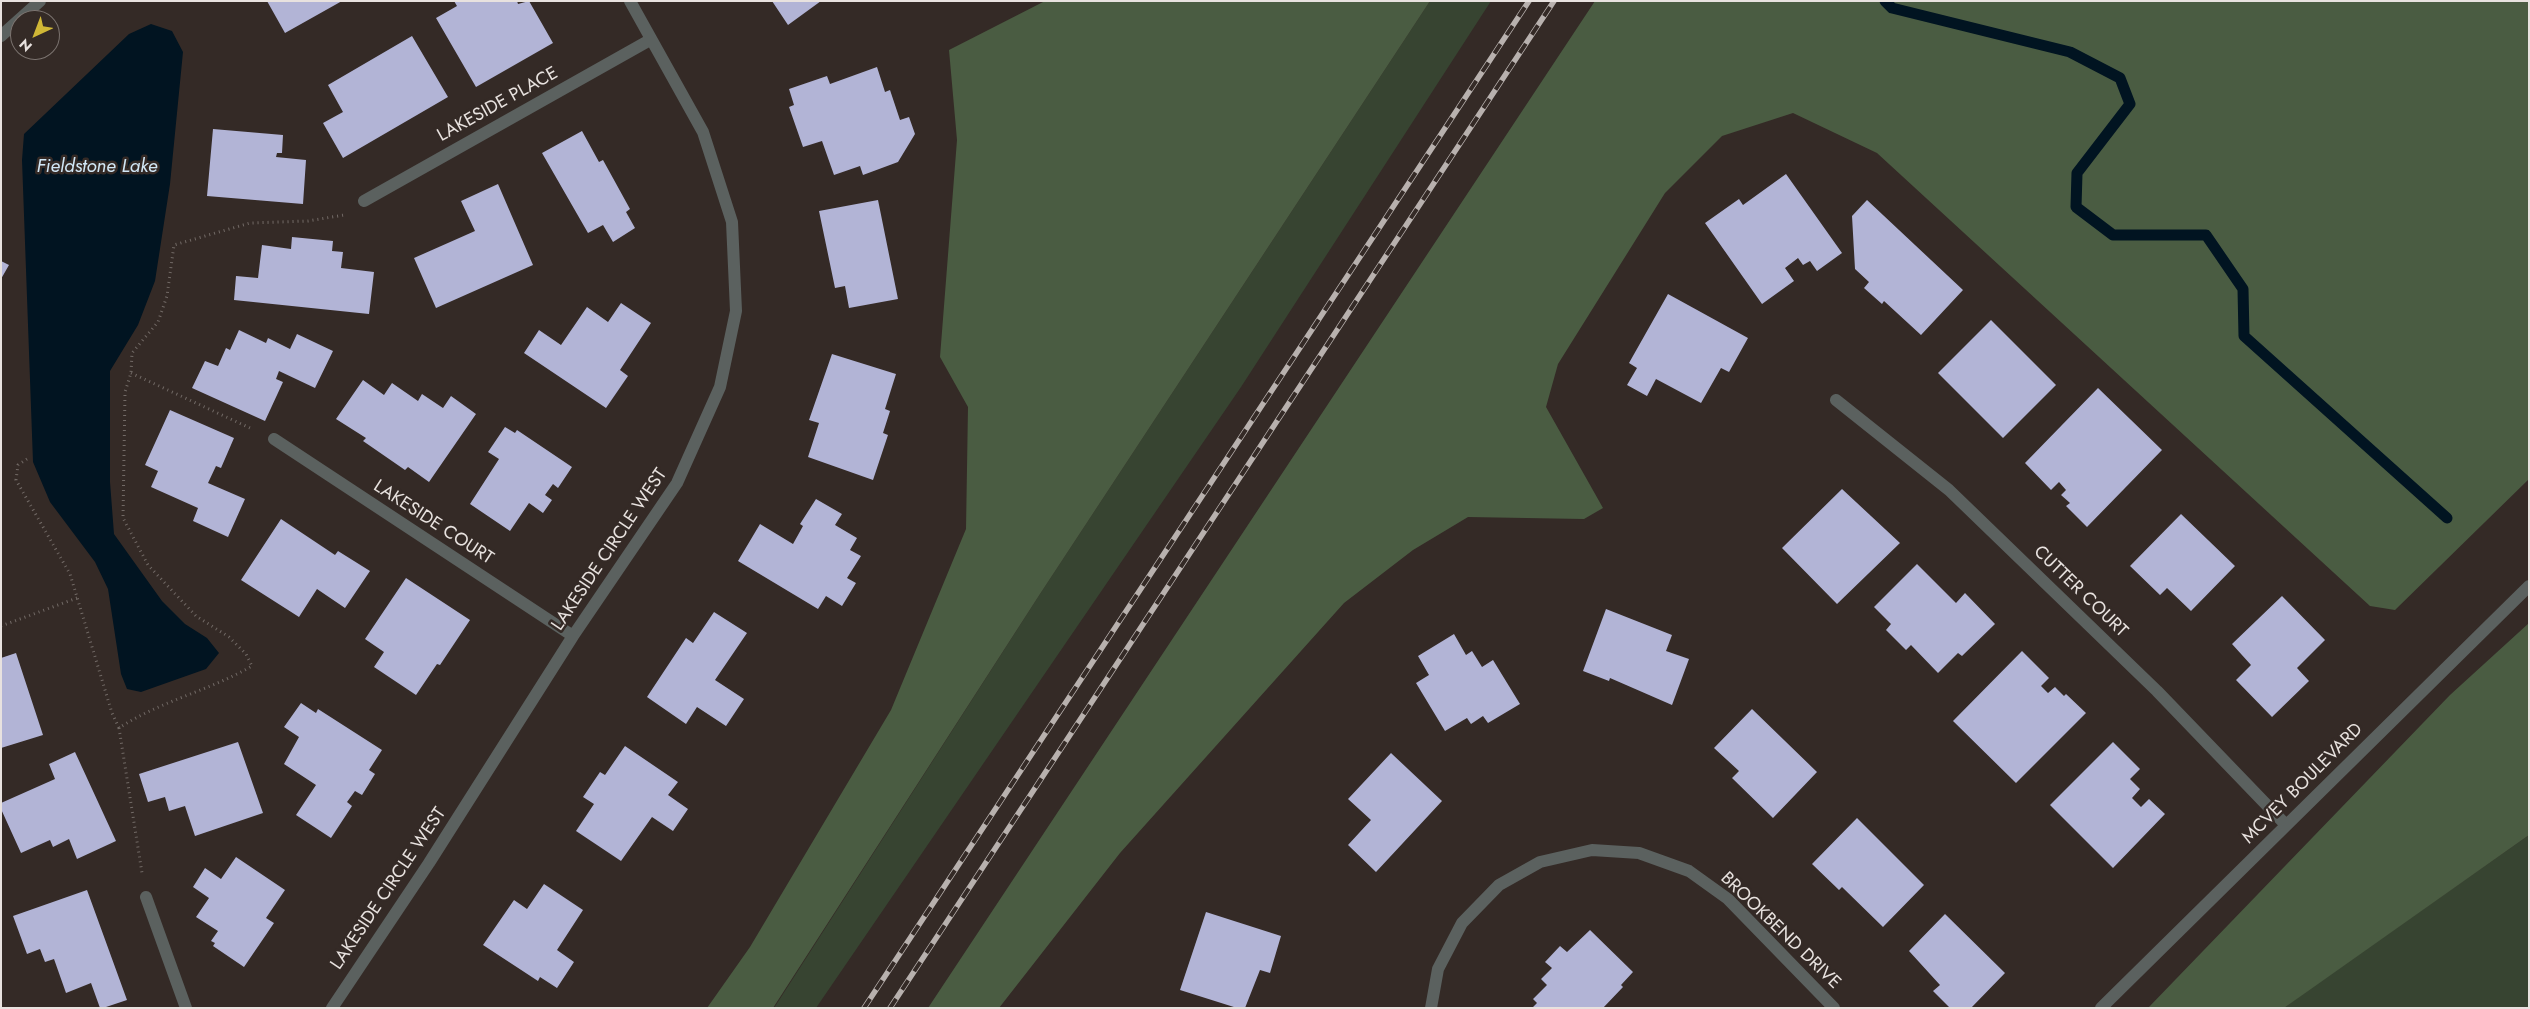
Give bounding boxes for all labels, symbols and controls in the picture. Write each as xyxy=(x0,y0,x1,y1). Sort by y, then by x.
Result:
north arrow xyxy=(10,10,60,60)
text: N xyxy=(15,34,36,56)
street label: LAKESIDE PLACE xyxy=(434,63,562,147)
water label: Fieldstone Lake xyxy=(36,156,158,178)
street label: LAKESIDE CIRCLE WEST xyxy=(548,465,672,635)
street label: LAKESIDE COURT xyxy=(369,476,497,570)
street label: CUTTER COURT xyxy=(2028,542,2132,642)
street label: MCVEY BOULEVARD xyxy=(2238,719,2368,849)
street label: LAKESIDE CIRCLE WEST xyxy=(327,804,451,974)
street label: BROOKBEND DRIVE xyxy=(1715,868,1845,994)

